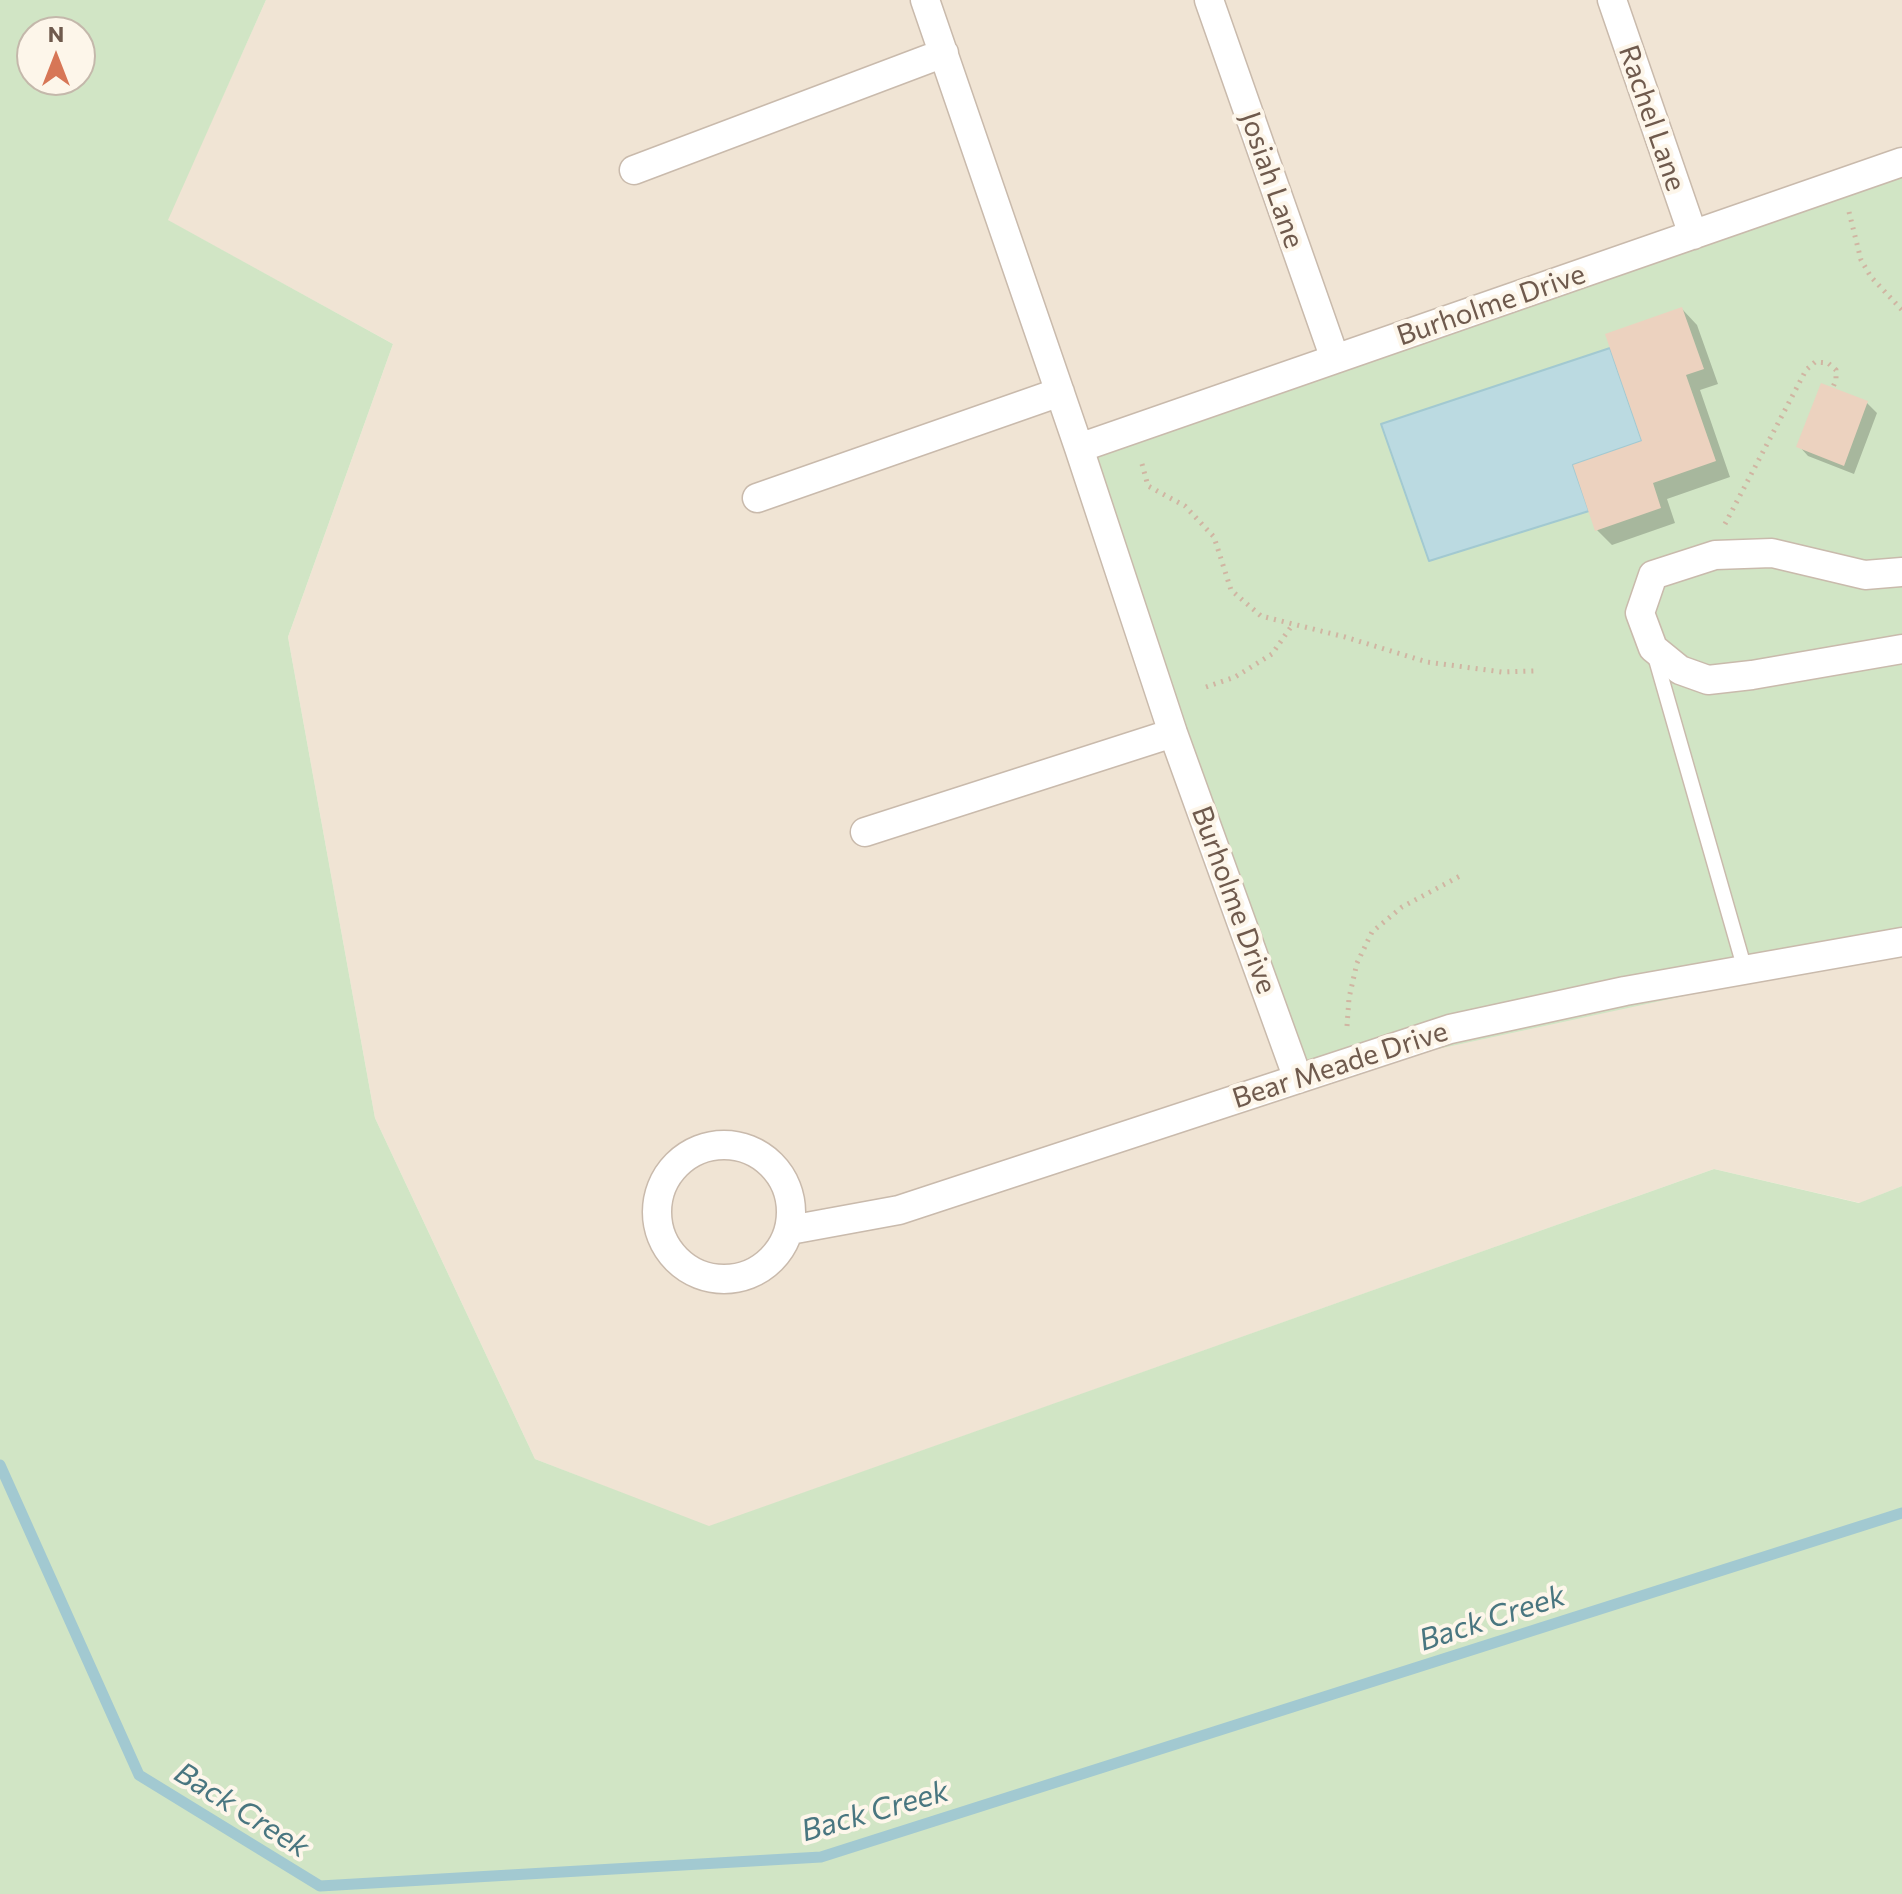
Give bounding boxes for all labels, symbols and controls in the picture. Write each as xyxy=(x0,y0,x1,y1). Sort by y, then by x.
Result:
north arrow xyxy=(16,16,96,96)
text: N xyxy=(48,20,64,47)
street label: Rachel Lane xyxy=(1611,41,1693,195)
street label: Josiah Lane xyxy=(1233,107,1311,253)
street label: Burholme Drive xyxy=(1392,257,1590,353)
street label: Burholme Drive xyxy=(1185,802,1283,998)
street label: Bear Meade Drive xyxy=(1228,1014,1452,1116)
water label: Back Creek xyxy=(1414,1577,1570,1659)
water label: Back Creek xyxy=(168,1755,316,1865)
water label: Back Creek xyxy=(797,1773,953,1849)

